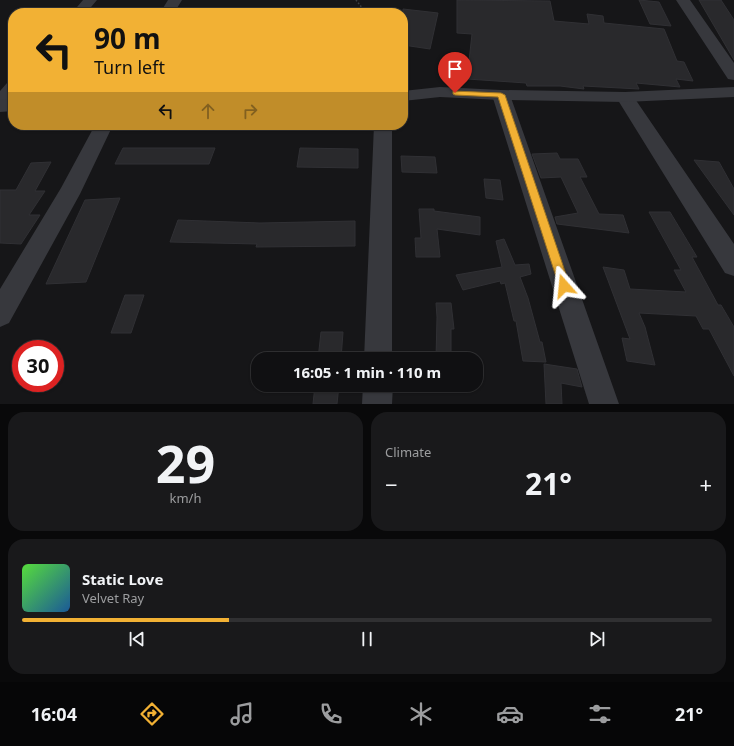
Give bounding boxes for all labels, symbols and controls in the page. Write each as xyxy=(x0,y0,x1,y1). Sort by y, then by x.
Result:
text: 90 m xyxy=(94,19,161,57)
icon: left xyxy=(28,24,80,76)
pin xyxy=(438,52,472,93)
text: Turn left xyxy=(94,55,165,79)
icon: arrive xyxy=(444,58,466,80)
icon: left xyxy=(155,100,177,122)
icon: ahead xyxy=(197,100,219,122)
icon: right xyxy=(239,100,261,122)
position arrow xyxy=(543,265,585,307)
speed limit sign: 30 xyxy=(12,340,64,392)
text: 16:05 · 1 min · 110 m xyxy=(293,362,441,382)
text: 29 xyxy=(156,427,215,498)
text: Climate xyxy=(385,443,431,461)
text: 21° xyxy=(525,463,572,504)
text: − xyxy=(385,469,398,499)
text: + xyxy=(699,469,712,499)
text: km/h xyxy=(170,489,201,507)
text: Static Love xyxy=(82,569,163,589)
text: Velvet Ray xyxy=(82,589,144,607)
icon: previous xyxy=(126,628,148,650)
icon: pause xyxy=(356,628,378,650)
icon: next xyxy=(586,628,608,650)
icon: directions xyxy=(138,700,166,728)
icon: music xyxy=(228,700,256,728)
icon: phone xyxy=(317,700,345,728)
icon: climate xyxy=(407,700,435,728)
icon: car xyxy=(496,700,524,728)
icon: filters xyxy=(586,700,614,728)
text: 16:04 xyxy=(31,702,77,726)
text: 21° xyxy=(675,702,703,726)

